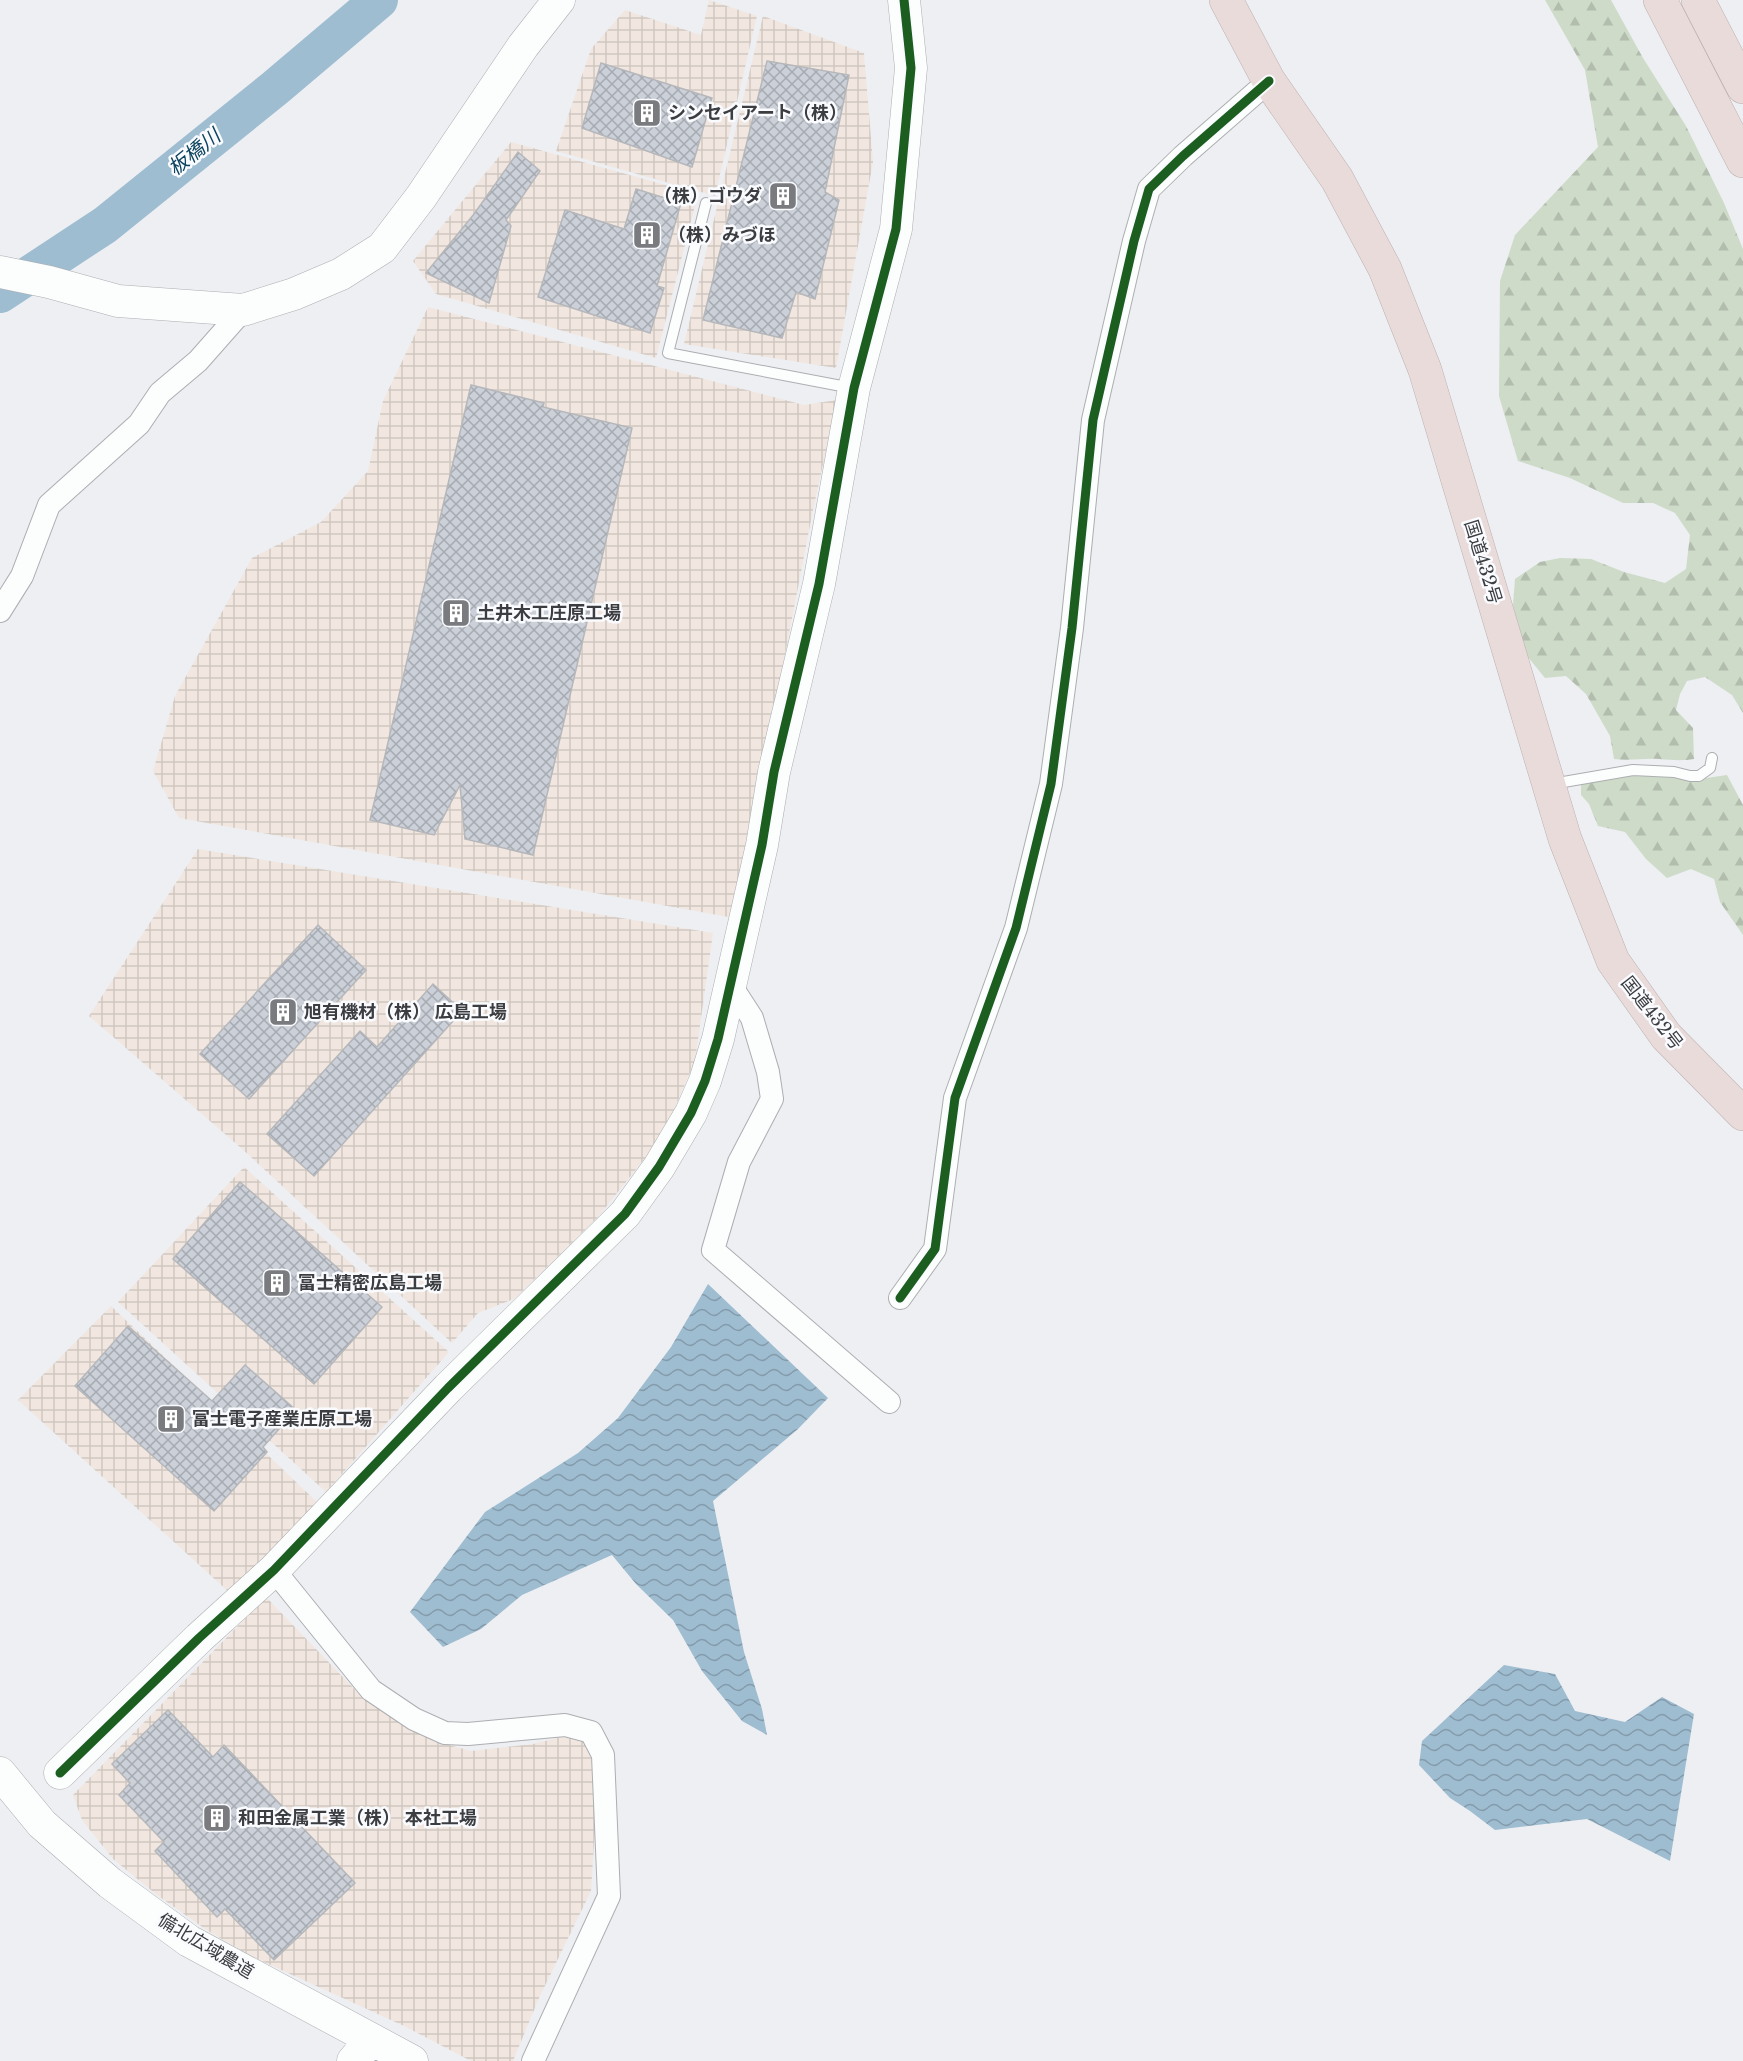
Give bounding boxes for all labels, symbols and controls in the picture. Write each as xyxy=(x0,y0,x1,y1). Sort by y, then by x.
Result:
building icon: シンセイアート（株） xyxy=(631,97,663,129)
place label: シンセイアート（株） xyxy=(668,102,847,124)
water label: 板橋川 xyxy=(163,123,226,180)
building icon: （株）ゴウダ xyxy=(767,180,799,212)
place label: （株）ゴウダ xyxy=(654,185,762,207)
building icon: （株）みづほ xyxy=(631,219,663,251)
place label: （株）みづほ xyxy=(668,224,776,246)
street label: 国道432号 xyxy=(1460,517,1506,607)
building icon: 土井木工庄原工場 xyxy=(440,597,472,629)
place label: 土井木工庄原工場 xyxy=(477,602,621,624)
street label: 国道432号 xyxy=(1617,972,1687,1054)
building icon: 旭有機材（株） 広島工場 xyxy=(267,996,299,1028)
place label: 旭有機材（株） 広島工場 xyxy=(304,1001,507,1023)
building icon: 冨士精密広島工場 xyxy=(261,1267,293,1299)
place label: 冨士精密広島工場 xyxy=(298,1272,442,1294)
building icon: 富士電子産業庄原工場 xyxy=(155,1403,187,1435)
place label: 富士電子産業庄原工場 xyxy=(192,1408,372,1430)
building icon: 和田金属工業（株） 本社工場 xyxy=(201,1802,233,1834)
place label: 和田金属工業（株） 本社工場 xyxy=(238,1807,477,1829)
street label: 備北広域農道 xyxy=(154,1909,258,1983)

